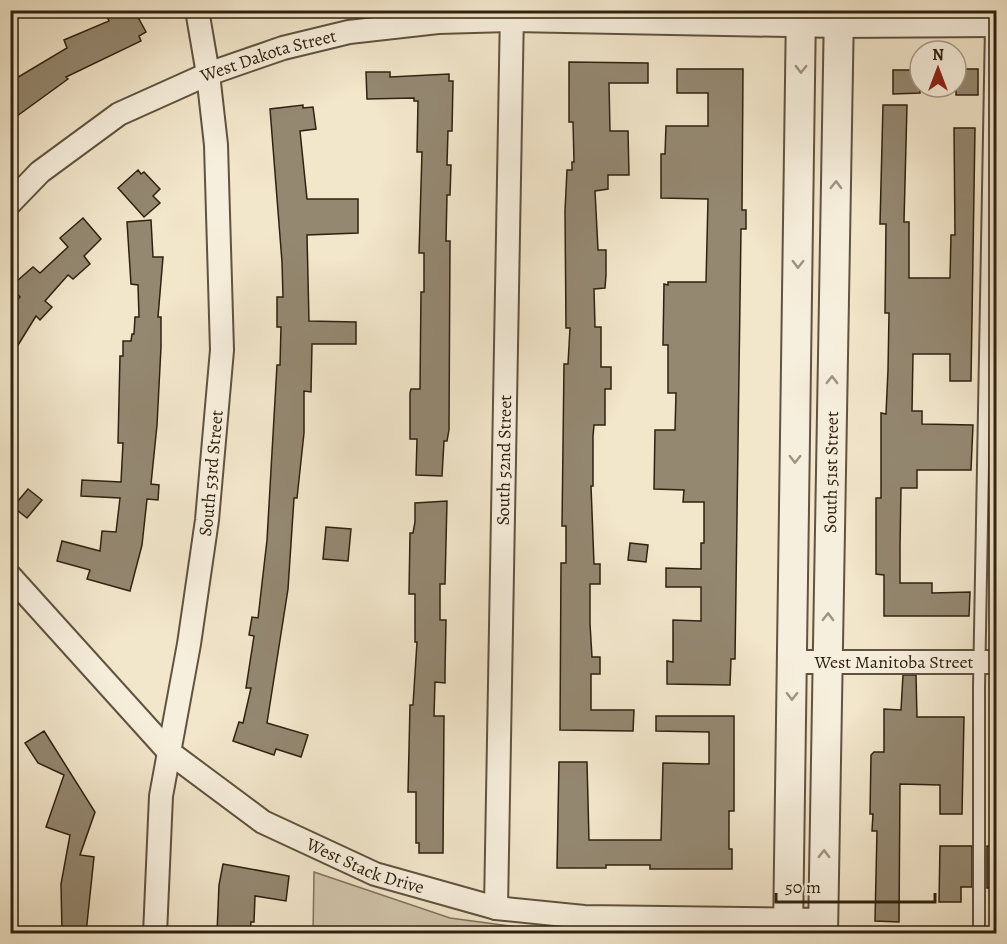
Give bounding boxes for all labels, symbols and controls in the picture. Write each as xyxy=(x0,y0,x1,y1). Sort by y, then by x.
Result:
street label: West Dakota Street xyxy=(196,23,339,88)
north arrow xyxy=(908,39,968,99)
text: N xyxy=(932,44,944,66)
one-way arrow xyxy=(795,64,807,73)
one-way arrow xyxy=(830,181,842,190)
one-way arrow xyxy=(792,259,804,268)
one-way arrow xyxy=(826,376,839,385)
street label: South 52nd Street xyxy=(491,394,517,526)
street label: South 53rd Street xyxy=(193,409,229,538)
street label: South 51st Street xyxy=(818,411,844,533)
one-way arrow xyxy=(789,454,801,463)
one-way arrow xyxy=(822,613,834,622)
street label: West Manitoba Street xyxy=(813,650,974,674)
one-way arrow xyxy=(786,691,798,700)
street label: West Stack Drive xyxy=(302,831,427,899)
one-way arrow xyxy=(818,850,830,859)
scale bar xyxy=(776,866,935,904)
text: 50 m xyxy=(785,875,821,899)

